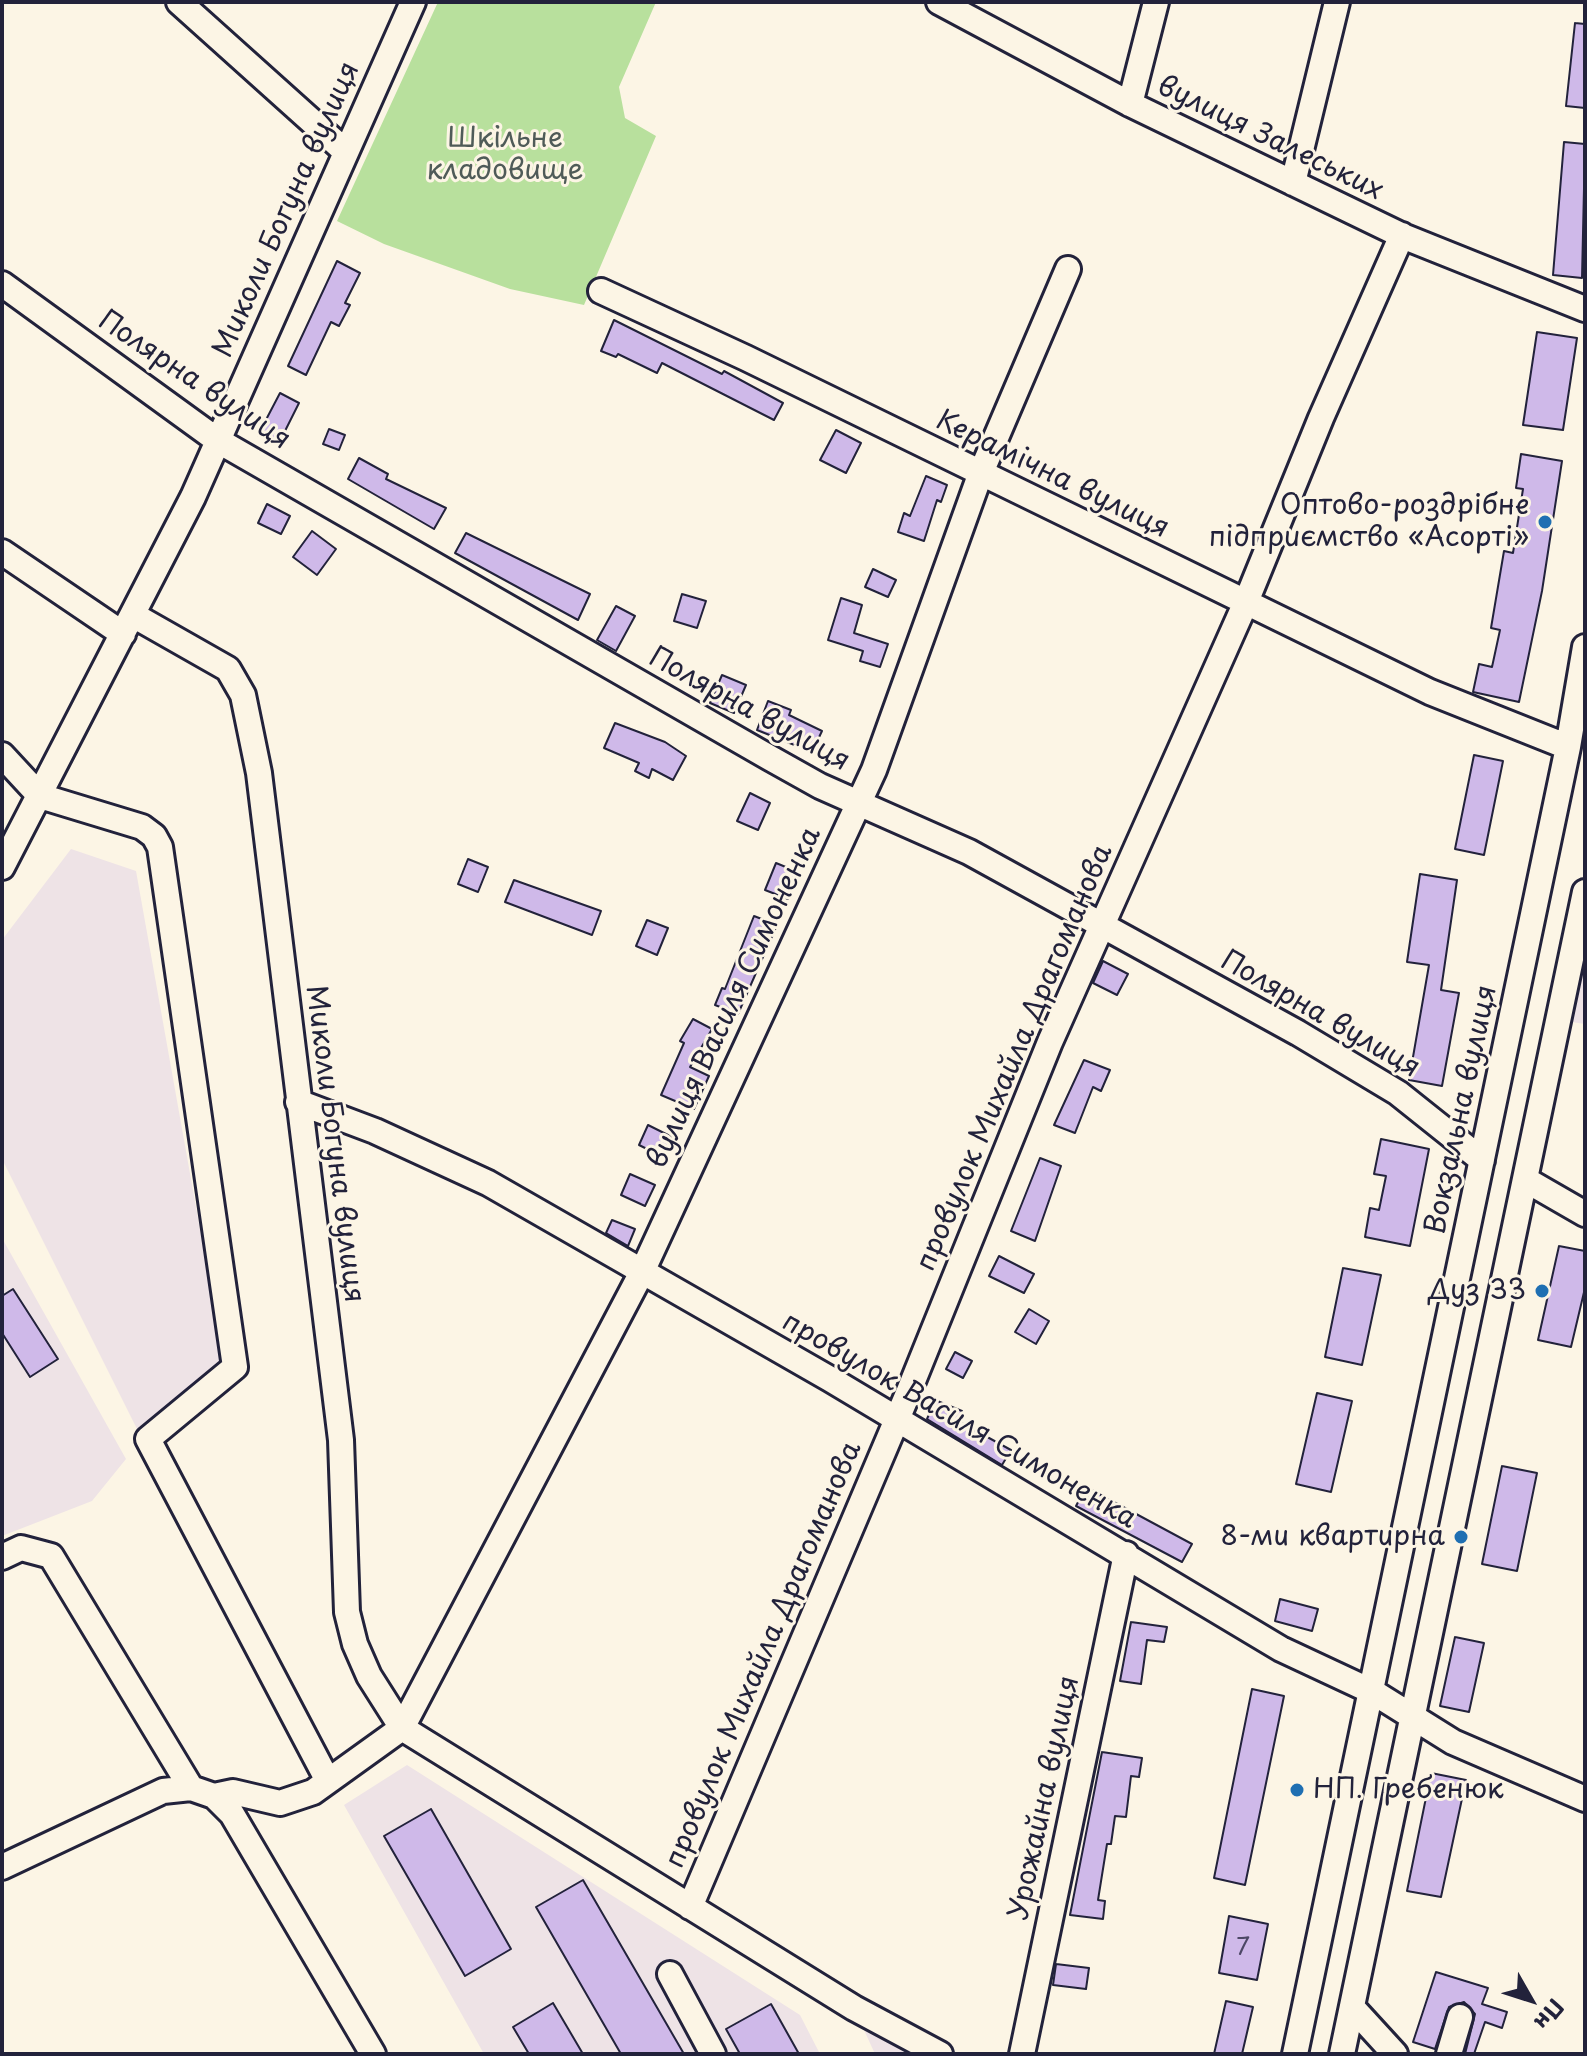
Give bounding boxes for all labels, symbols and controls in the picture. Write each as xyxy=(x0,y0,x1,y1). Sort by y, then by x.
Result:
street label: Миколи Богуна вулиця xyxy=(207,57,367,363)
street label: вулиця Залеських xyxy=(1152,70,1388,208)
park label: Шкільне кладовище xyxy=(427,122,583,188)
street label: Полярна вулиця xyxy=(92,304,296,458)
street label: Керамічна вулиця xyxy=(930,404,1174,546)
place label: Оптово-роздрібне підприємство «Асортi» xyxy=(1209,489,1529,555)
marker: Оптово-роздрібне підприємство «Асортi» xyxy=(1536,513,1554,531)
street label: Полярна вулиця xyxy=(643,641,855,779)
street label: вулиця Василя Симоненка xyxy=(641,822,829,1174)
street label: провулок Михайла Драгоманова xyxy=(910,840,1120,1276)
street label: Полярна вулиця xyxy=(1215,944,1425,1086)
street label: Вокзальна вулиця xyxy=(1419,982,1505,1238)
street label: Миколи Богуна вулиця xyxy=(298,983,370,1305)
place label: Дуз 33 xyxy=(1428,1274,1526,1308)
marker: Дуз 33 xyxy=(1533,1282,1551,1300)
street label: провулок Василя Симоненка xyxy=(776,1306,1142,1536)
street label: провулок Михайла Драгоманова xyxy=(659,1437,869,1873)
place label: 8-ми квартирна xyxy=(1220,1520,1445,1554)
marker: 8-ми квартирна xyxy=(1452,1528,1470,1546)
street label: Урожайна вулиця xyxy=(1003,1673,1087,1923)
place label: НП. Гребенюк xyxy=(1313,1773,1504,1807)
marker: НП. Гребенюк xyxy=(1288,1781,1306,1799)
house number: 7 xyxy=(1236,1934,1250,1962)
north arrow xyxy=(1491,1960,1571,2040)
text: Пн xyxy=(1527,1993,1573,2038)

